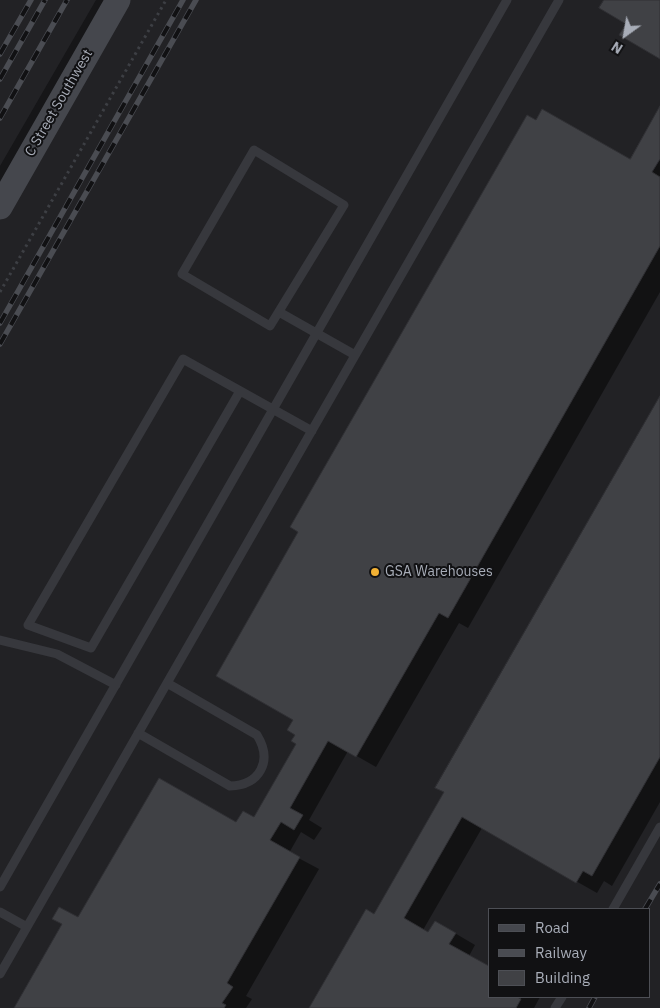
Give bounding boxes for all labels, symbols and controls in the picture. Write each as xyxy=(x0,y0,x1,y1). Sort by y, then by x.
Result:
north arrow xyxy=(600,10,650,60)
text: N xyxy=(608,37,626,58)
street label: C Street Southwest xyxy=(22,47,96,159)
place label: GSA Warehouses xyxy=(385,564,493,580)
marker: GSA Warehouses xyxy=(369,566,381,578)
legend xyxy=(488,908,650,998)
text: Road xyxy=(535,918,570,937)
text: Railway xyxy=(535,943,587,962)
text: Building xyxy=(535,968,590,987)

